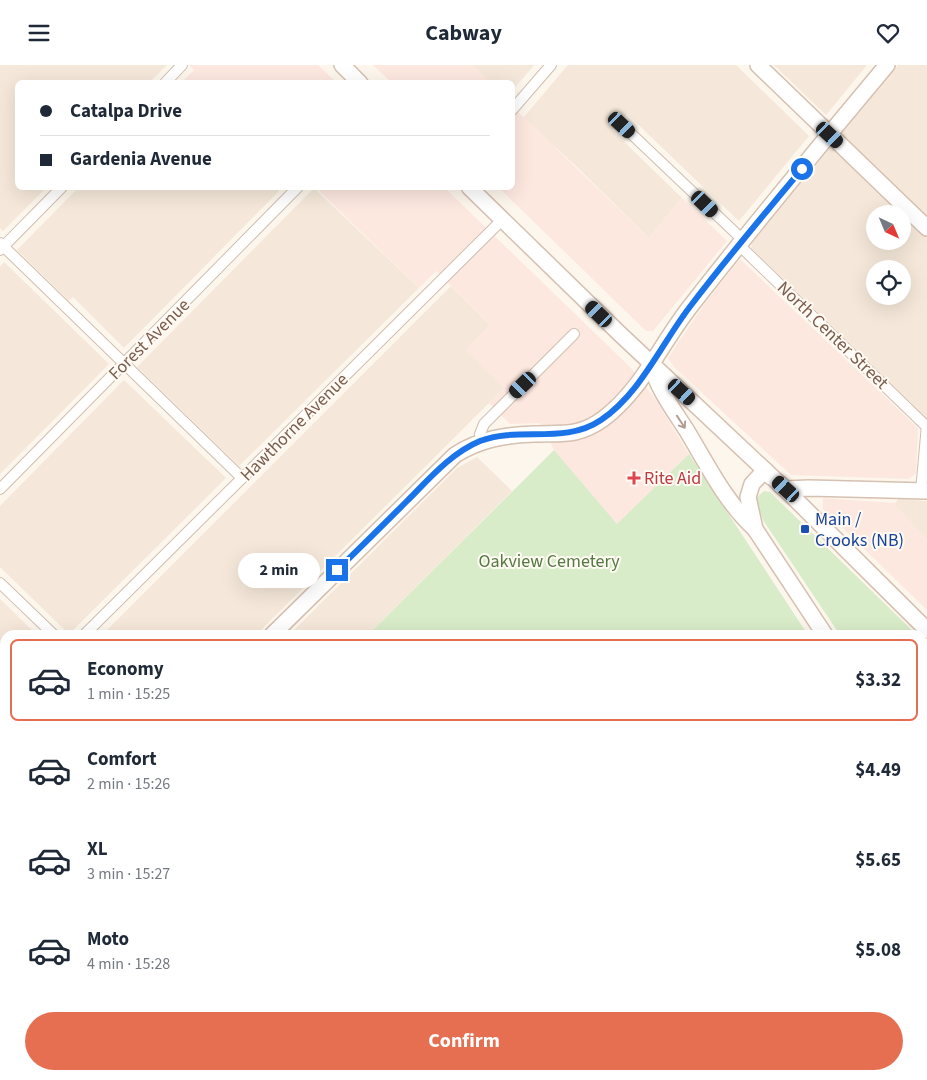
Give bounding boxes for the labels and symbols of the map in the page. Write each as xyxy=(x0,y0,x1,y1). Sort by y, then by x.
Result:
car xyxy=(605,109,638,141)
car xyxy=(813,119,846,151)
route start xyxy=(791,158,813,180)
car xyxy=(688,188,721,220)
north arrow xyxy=(866,205,911,250)
street label: North Center Street xyxy=(771,276,894,395)
street label: Forest Avenue xyxy=(103,293,196,386)
car xyxy=(582,298,615,330)
street label: Hawthorne Avenue xyxy=(235,368,354,487)
car xyxy=(506,369,539,401)
car xyxy=(665,376,698,408)
one-way arrow xyxy=(677,415,687,429)
place label: Rite Aid xyxy=(644,466,701,491)
marker: Rite Aid xyxy=(628,472,640,484)
car xyxy=(769,473,802,505)
place label: Main / Crooks (NB) xyxy=(815,507,904,553)
marker: Main / Crooks (NB) xyxy=(799,523,811,535)
park label: Oakview Cemetery xyxy=(478,549,620,574)
callout: 2 min xyxy=(237,553,320,587)
route end xyxy=(326,559,348,581)

